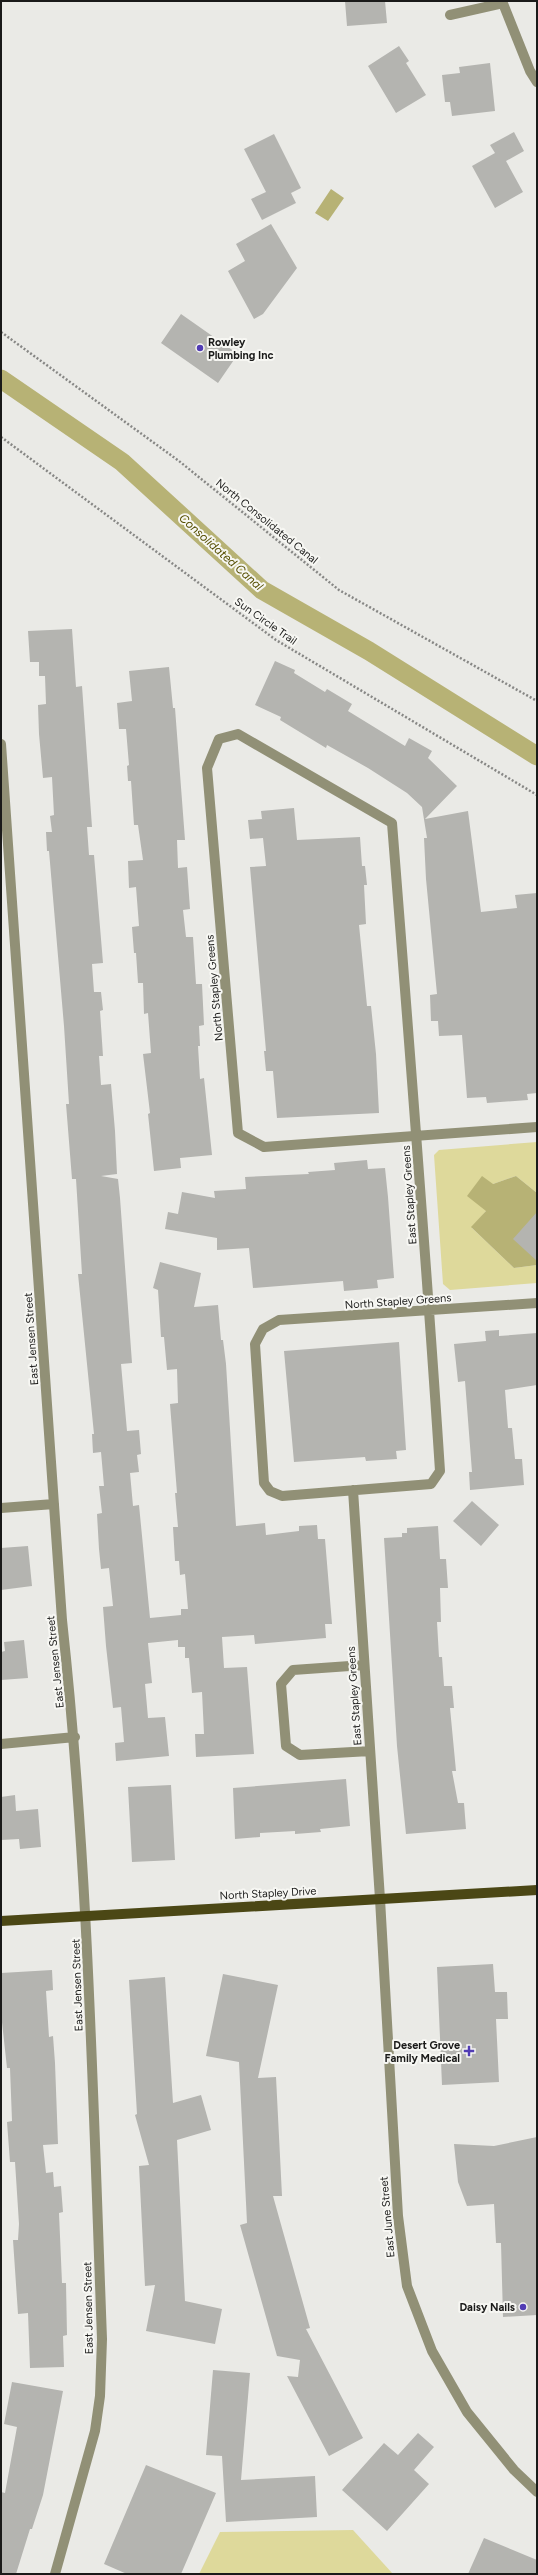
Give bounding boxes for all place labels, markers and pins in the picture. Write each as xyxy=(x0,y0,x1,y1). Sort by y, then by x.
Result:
place label: Rowley Plumbing Inc xyxy=(208,336,274,362)
marker: Rowley Plumbing Inc xyxy=(195,343,205,353)
place label: Desert Grove Family Medical xyxy=(384,2039,460,2065)
marker: Desert Grove Family Medical xyxy=(463,2045,475,2057)
place label: Daisy Nails xyxy=(459,2301,515,2314)
marker: Daisy Nails xyxy=(518,2302,528,2312)

